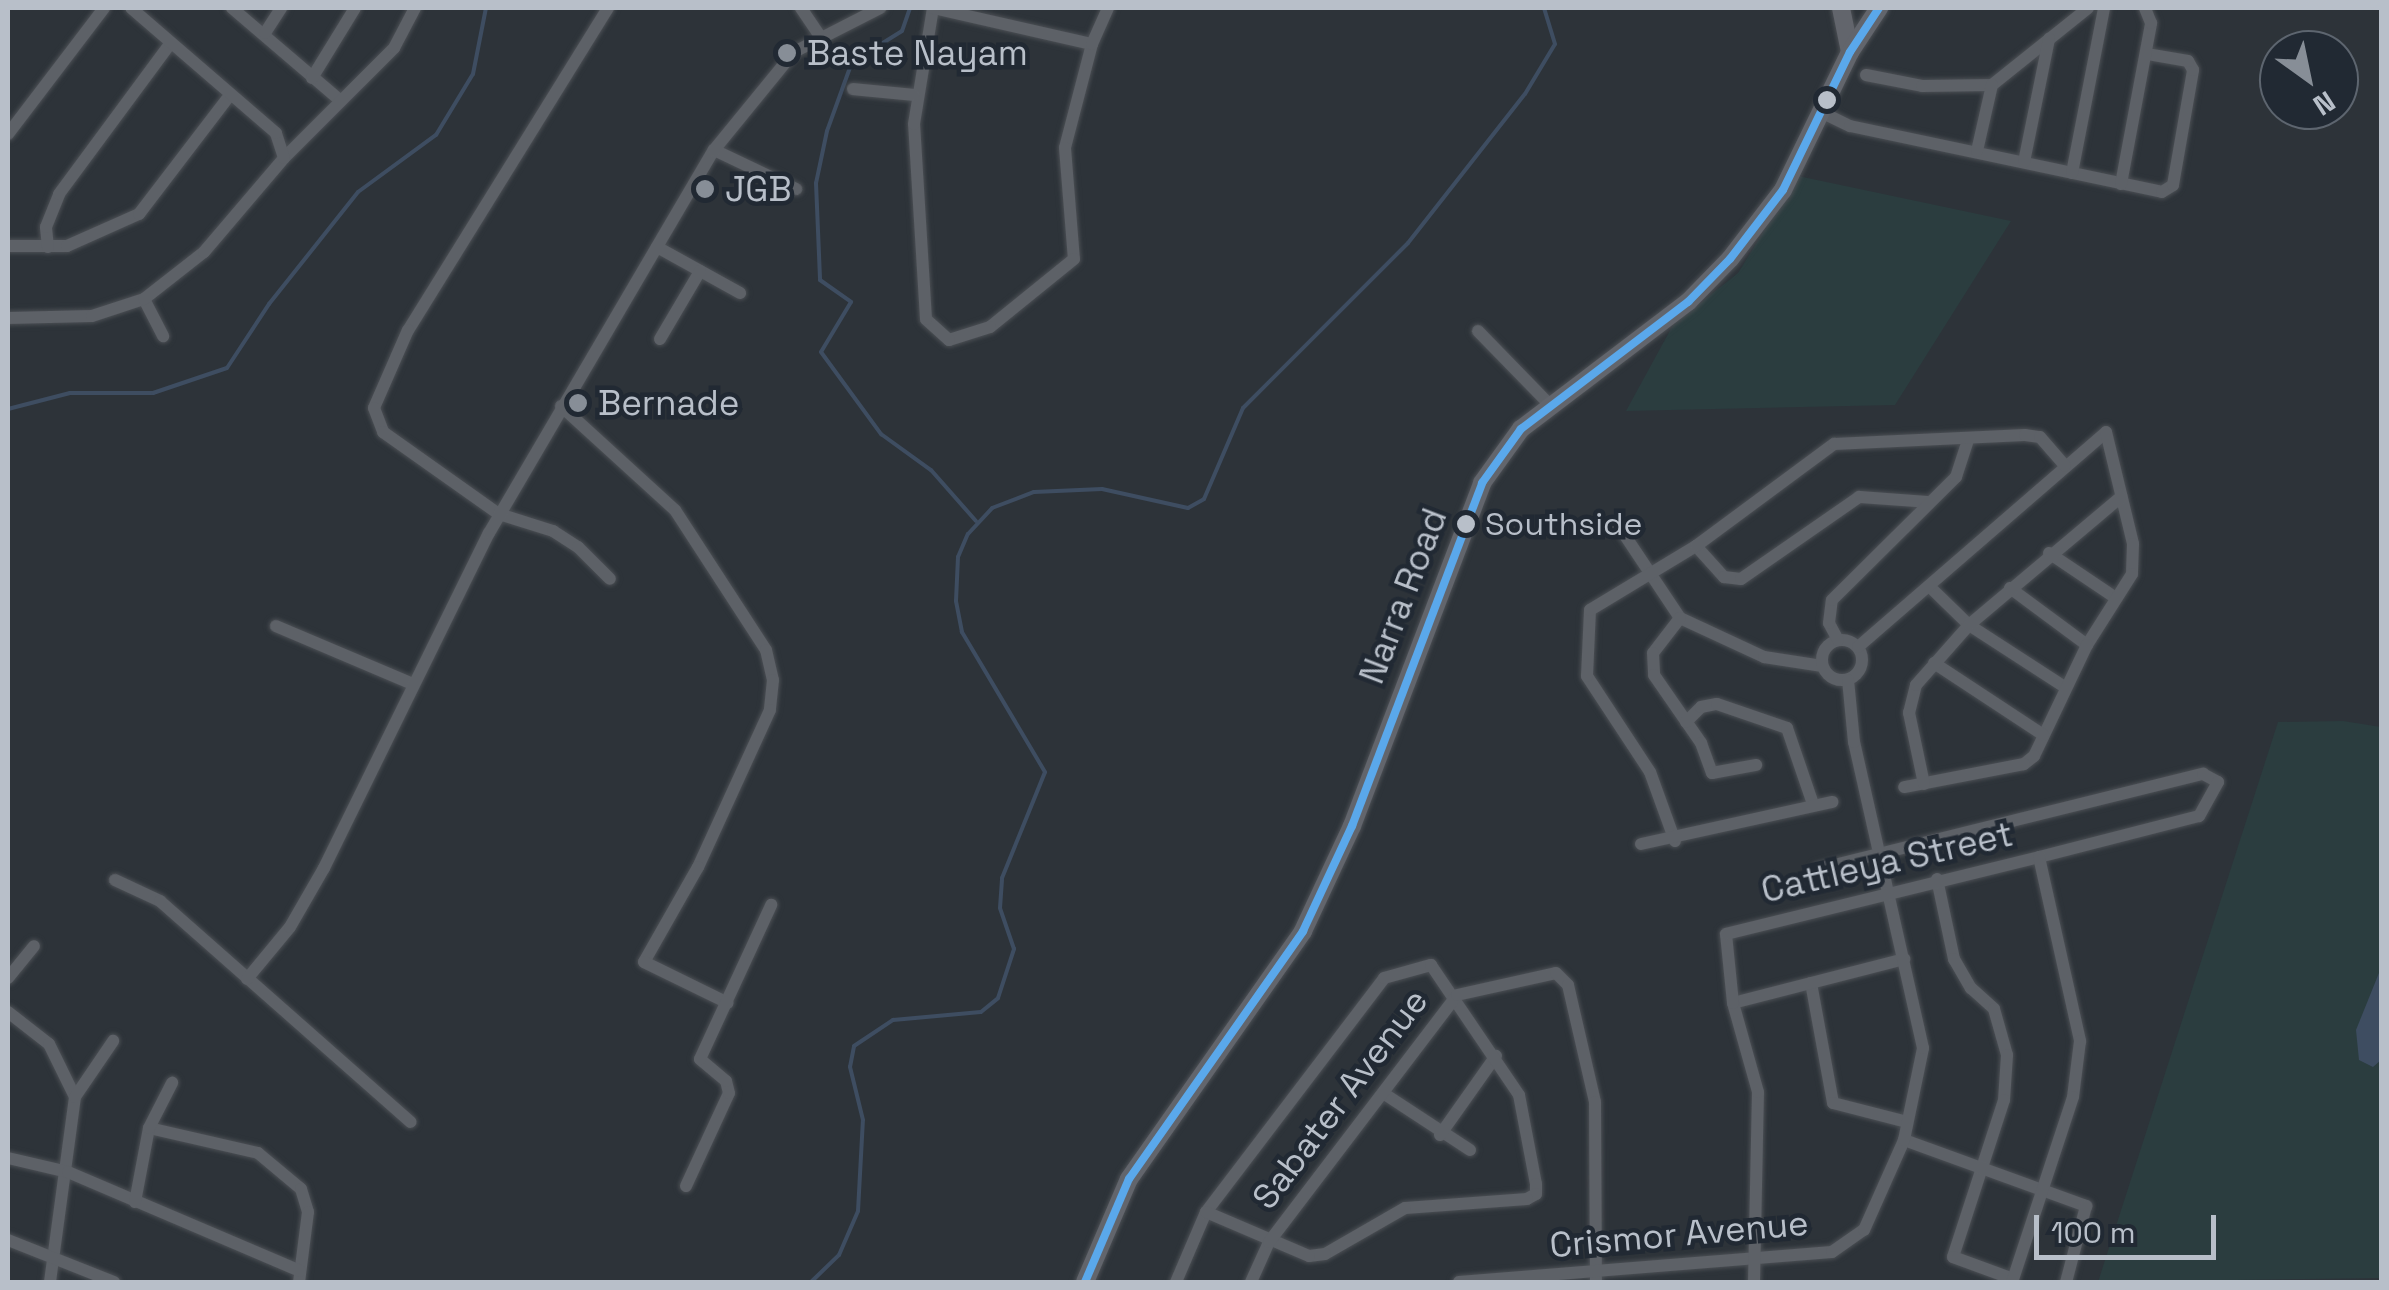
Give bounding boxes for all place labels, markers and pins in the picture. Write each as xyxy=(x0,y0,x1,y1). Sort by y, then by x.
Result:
place label: Baste Nayam xyxy=(807,32,1028,74)
marker: Baste Nayam xyxy=(776,42,798,64)
unlabelled marker xyxy=(1817,90,1837,110)
place label: JGB xyxy=(725,168,792,210)
marker: JGB xyxy=(694,178,716,200)
place label: Bernade xyxy=(598,382,739,424)
marker: Bernade xyxy=(567,392,589,414)
place label: Southside xyxy=(1485,505,1643,543)
marker: Southside xyxy=(1456,514,1476,534)

